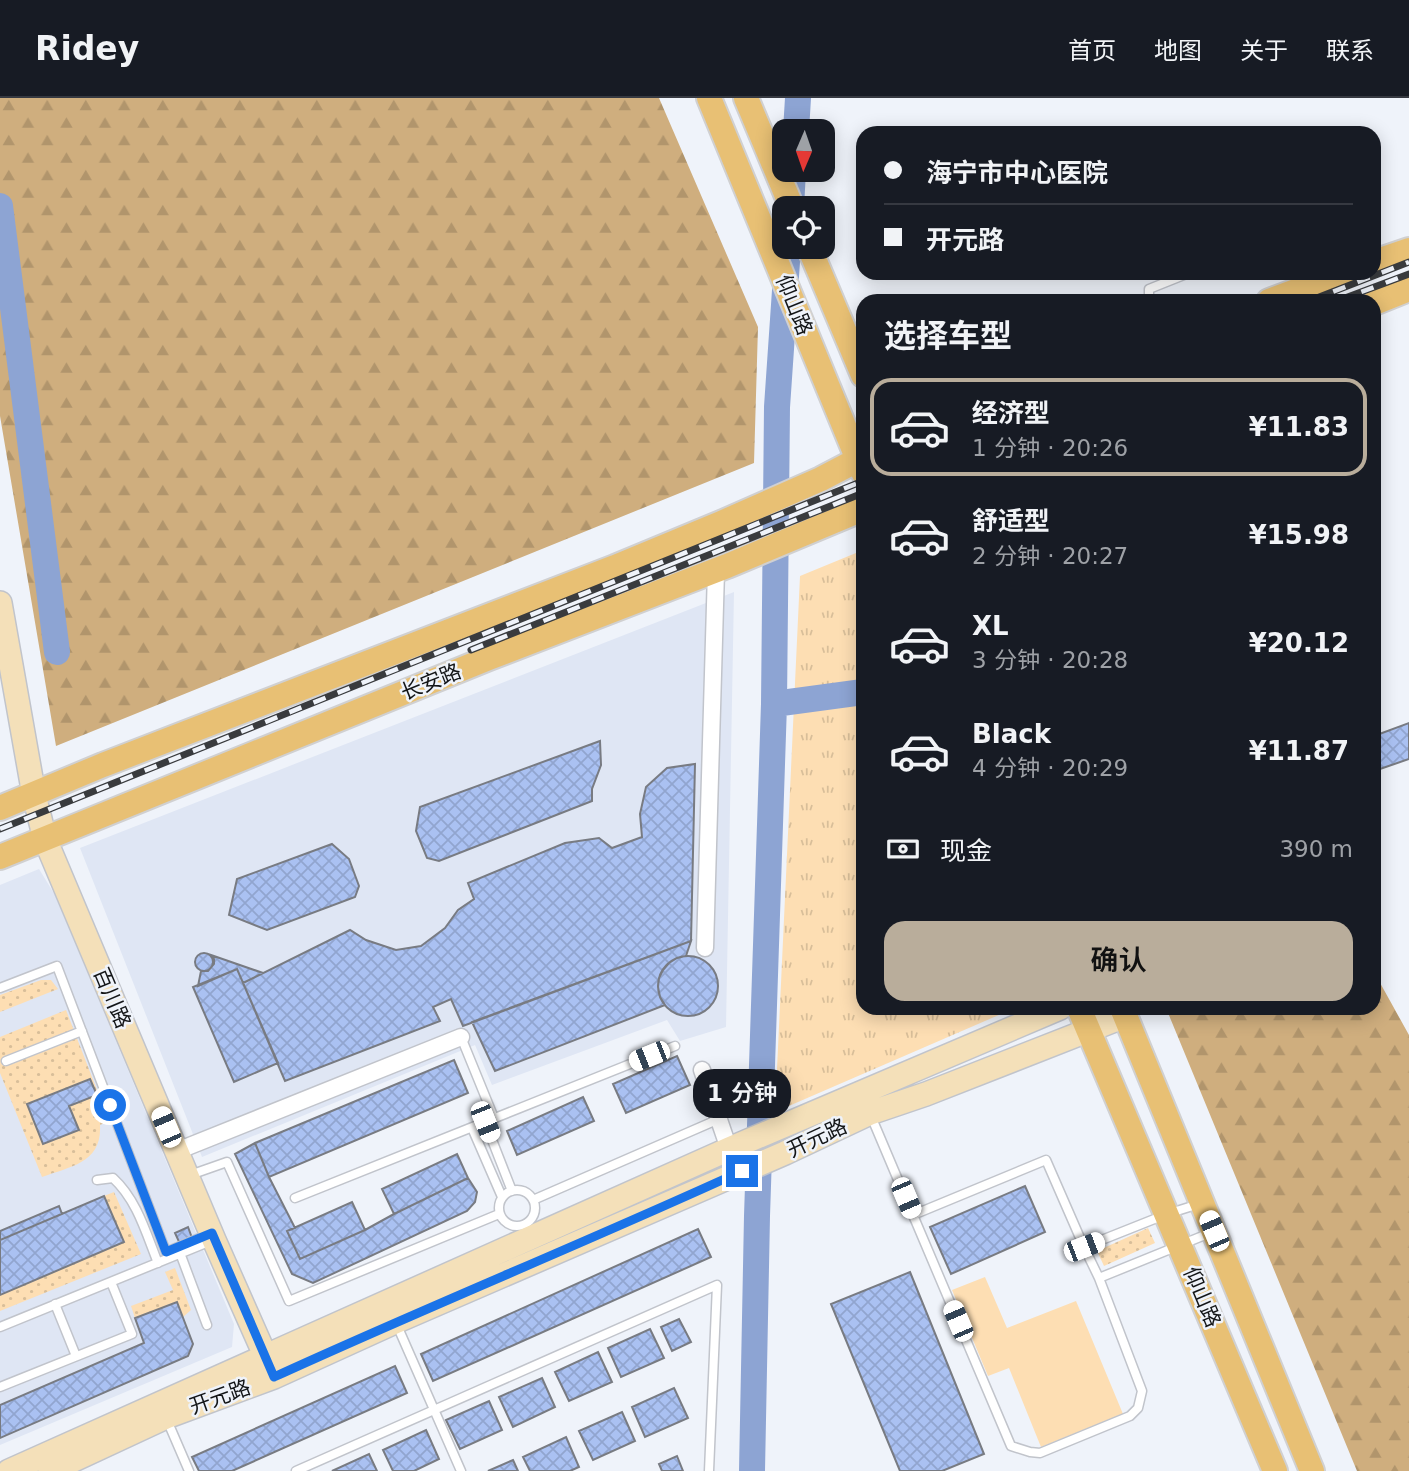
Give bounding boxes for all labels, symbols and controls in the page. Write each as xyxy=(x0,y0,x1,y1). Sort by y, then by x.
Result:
text: Ridey xyxy=(35,29,139,68)
text: 首页 xyxy=(1068,37,1116,65)
text: 地图 xyxy=(1154,37,1202,65)
text: 关于 xyxy=(1240,37,1288,65)
text: 联系 xyxy=(1326,37,1374,65)
north arrow xyxy=(772,119,835,182)
map controls xyxy=(772,119,835,259)
text: 海宁市中心医院 xyxy=(926,158,1108,188)
button: locate xyxy=(772,196,835,259)
text: 开元路 xyxy=(926,225,1004,255)
street label: 仰山路 xyxy=(771,271,817,339)
text: 选择车型 xyxy=(884,317,1012,355)
icon: car xyxy=(888,396,951,459)
text: 经济型 xyxy=(972,398,1050,428)
text: ¥11.83 xyxy=(1249,412,1349,442)
text: 1 分钟 · 20:26 xyxy=(972,435,1128,461)
icon: car xyxy=(888,504,951,567)
text: 舒适型 xyxy=(972,506,1050,536)
text: ¥15.98 xyxy=(1249,520,1349,550)
text: 2 分钟 · 20:27 xyxy=(972,543,1128,569)
text: XL xyxy=(972,611,1009,641)
icon: car xyxy=(888,612,951,675)
text: ¥20.12 xyxy=(1249,628,1349,658)
text: 3 分钟 · 20:28 xyxy=(972,647,1128,673)
street label: 长安路 xyxy=(397,659,465,705)
text: Black xyxy=(972,719,1051,749)
icon: car xyxy=(888,720,951,783)
text: ¥11.87 xyxy=(1249,736,1349,766)
text: 4 分钟 · 20:29 xyxy=(972,755,1128,781)
icon: cash xyxy=(884,830,922,868)
text: 现金 xyxy=(940,836,992,866)
text: 390 m xyxy=(1279,836,1353,862)
button: 确认 xyxy=(884,921,1353,1001)
street label: 百川路 xyxy=(89,964,135,1032)
car xyxy=(626,1038,673,1074)
callout: 1 分钟 xyxy=(693,1070,791,1118)
text: 1 分钟 xyxy=(707,1080,777,1106)
route start xyxy=(94,1089,126,1121)
car xyxy=(468,1099,503,1145)
car xyxy=(149,1104,184,1150)
street label: 开元路 xyxy=(783,1114,851,1162)
route end xyxy=(726,1155,758,1187)
car xyxy=(889,1175,924,1221)
car xyxy=(1197,1208,1232,1254)
car xyxy=(1061,1230,1108,1264)
street label: 仰山路 xyxy=(1179,1263,1225,1331)
car xyxy=(941,1298,976,1344)
street label: 开元路 xyxy=(186,1375,254,1419)

